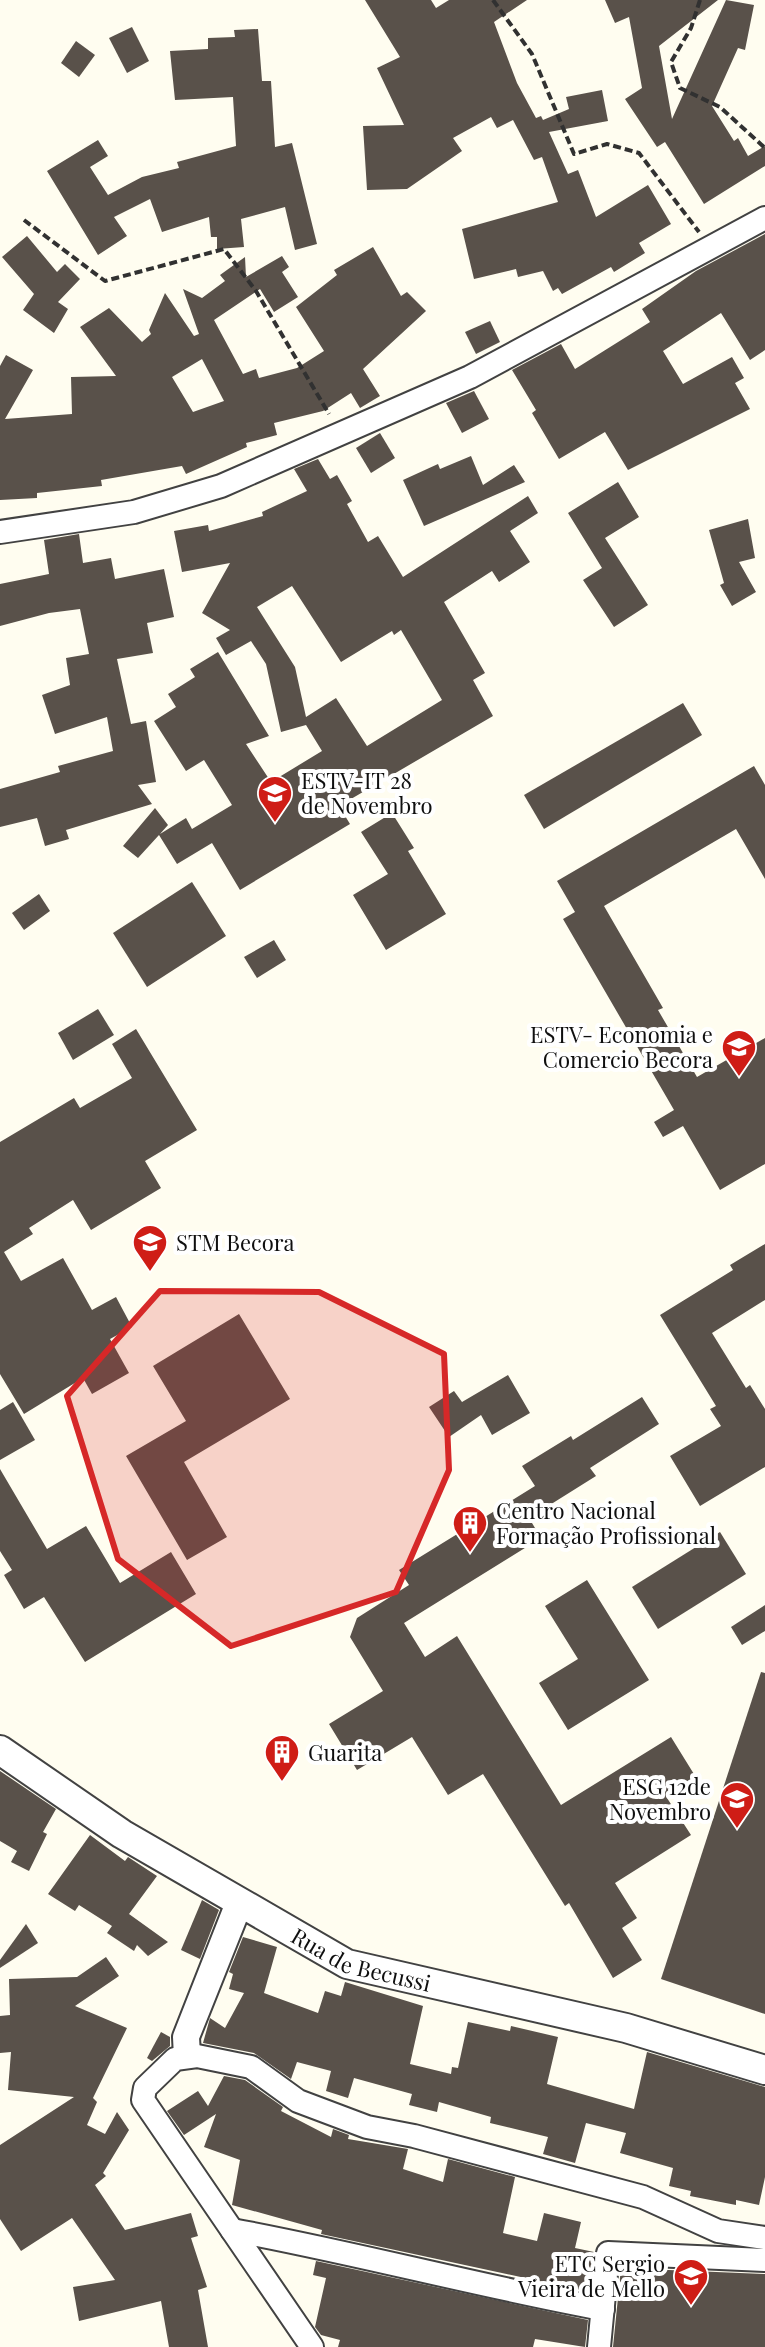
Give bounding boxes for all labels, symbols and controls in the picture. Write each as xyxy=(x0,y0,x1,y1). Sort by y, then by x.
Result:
place label: ESTV-IT 28 de Novembro xyxy=(301,765,432,820)
school or university icon: ESTV-IT 28 de Novembro xyxy=(256,774,294,824)
place label: ESTV- Economia e Comercio Becora xyxy=(530,1019,713,1074)
school or university icon: ESTV- Economia e Comercio Becora xyxy=(720,1028,758,1078)
school or university icon: STM Becora xyxy=(131,1223,169,1273)
place label: STM Becora xyxy=(176,1227,295,1257)
place label: Centro Nacional Formação Profissional xyxy=(496,1495,716,1550)
building icon: Centro Nacional Formação Profissional xyxy=(451,1504,489,1554)
building icon: Guarita xyxy=(263,1733,301,1783)
place label: Guarita xyxy=(308,1737,382,1767)
place label: ESG 12de Novembro xyxy=(609,1771,711,1826)
school or university icon: ESG 12de Novembro xyxy=(718,1780,756,1830)
street label: Rua de Becussi xyxy=(286,1920,434,1998)
place label: ETC Sergio Vieira de Mello xyxy=(517,2248,665,2303)
school or university icon: ETC Sergio Vieira de Mello xyxy=(672,2257,710,2307)

